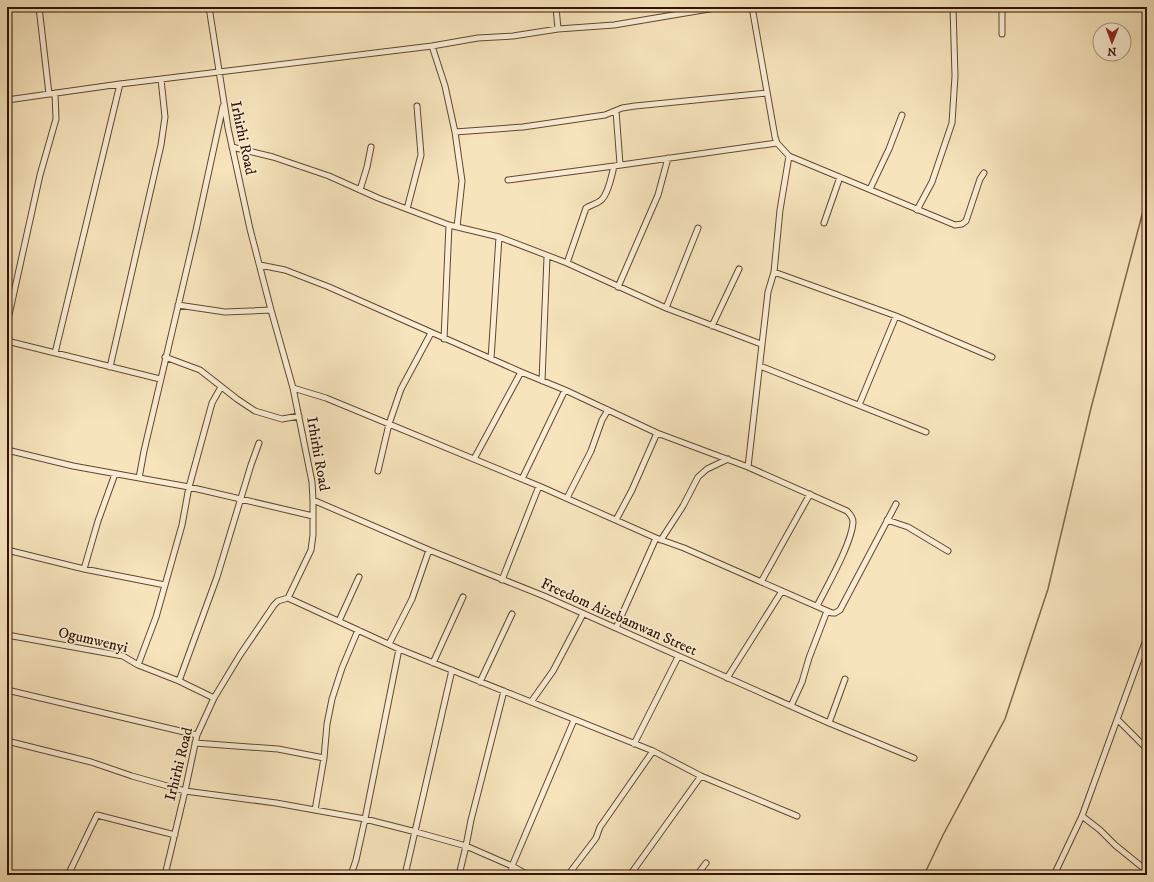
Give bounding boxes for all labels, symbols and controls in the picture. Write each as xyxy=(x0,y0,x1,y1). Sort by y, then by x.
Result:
north arrow xyxy=(1092,22,1132,62)
text: N xyxy=(1107,44,1116,58)
street label: Irhirhi Road xyxy=(226,99,260,177)
street label: Irhirhi Road xyxy=(302,415,334,493)
street label: Freedom Aizebamwan Street xyxy=(538,574,700,660)
street label: Ogumwenyi xyxy=(56,623,130,657)
street label: Irhirhi Road xyxy=(161,725,197,803)

